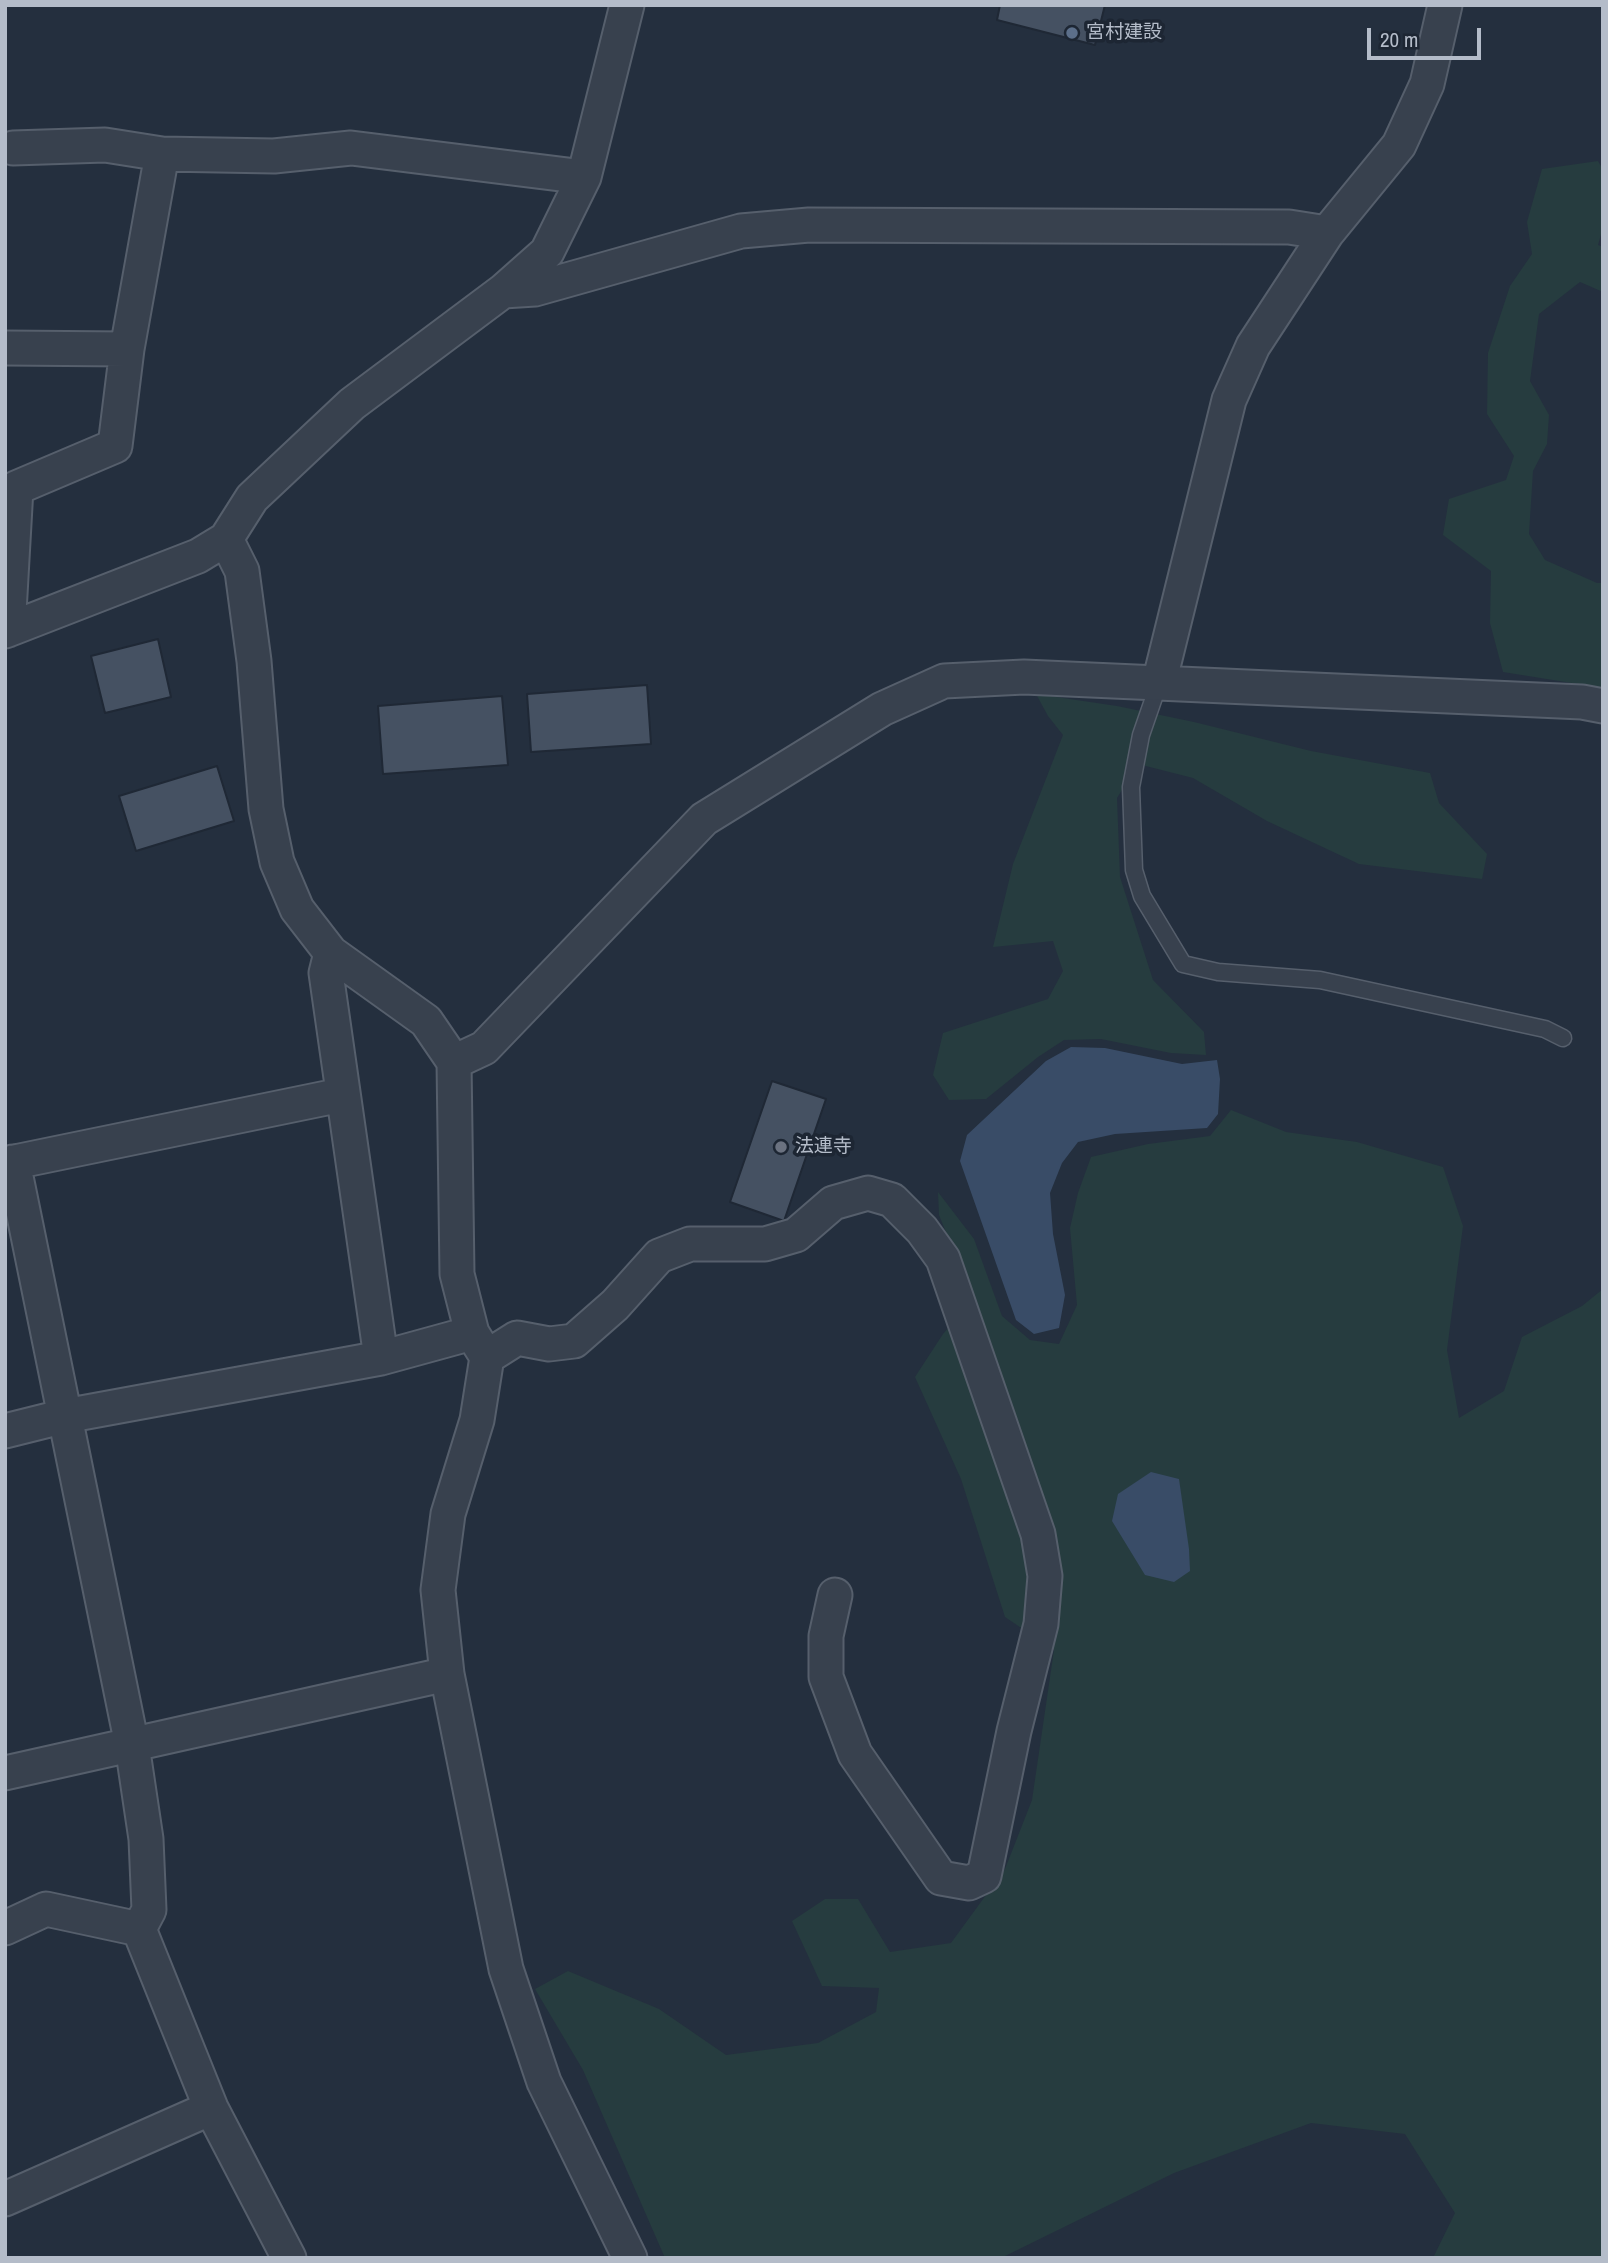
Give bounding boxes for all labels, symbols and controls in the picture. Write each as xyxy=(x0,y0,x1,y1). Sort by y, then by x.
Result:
scale bar xyxy=(1370,14,1484,58)
place label: 宮村建設 xyxy=(1086,22,1162,44)
marker: 宮村建設 xyxy=(1064,25,1080,41)
text: 20 m xyxy=(1380,25,1418,54)
place label: 法連寺 xyxy=(795,1136,852,1158)
marker: 法連寺 xyxy=(773,1139,789,1155)

